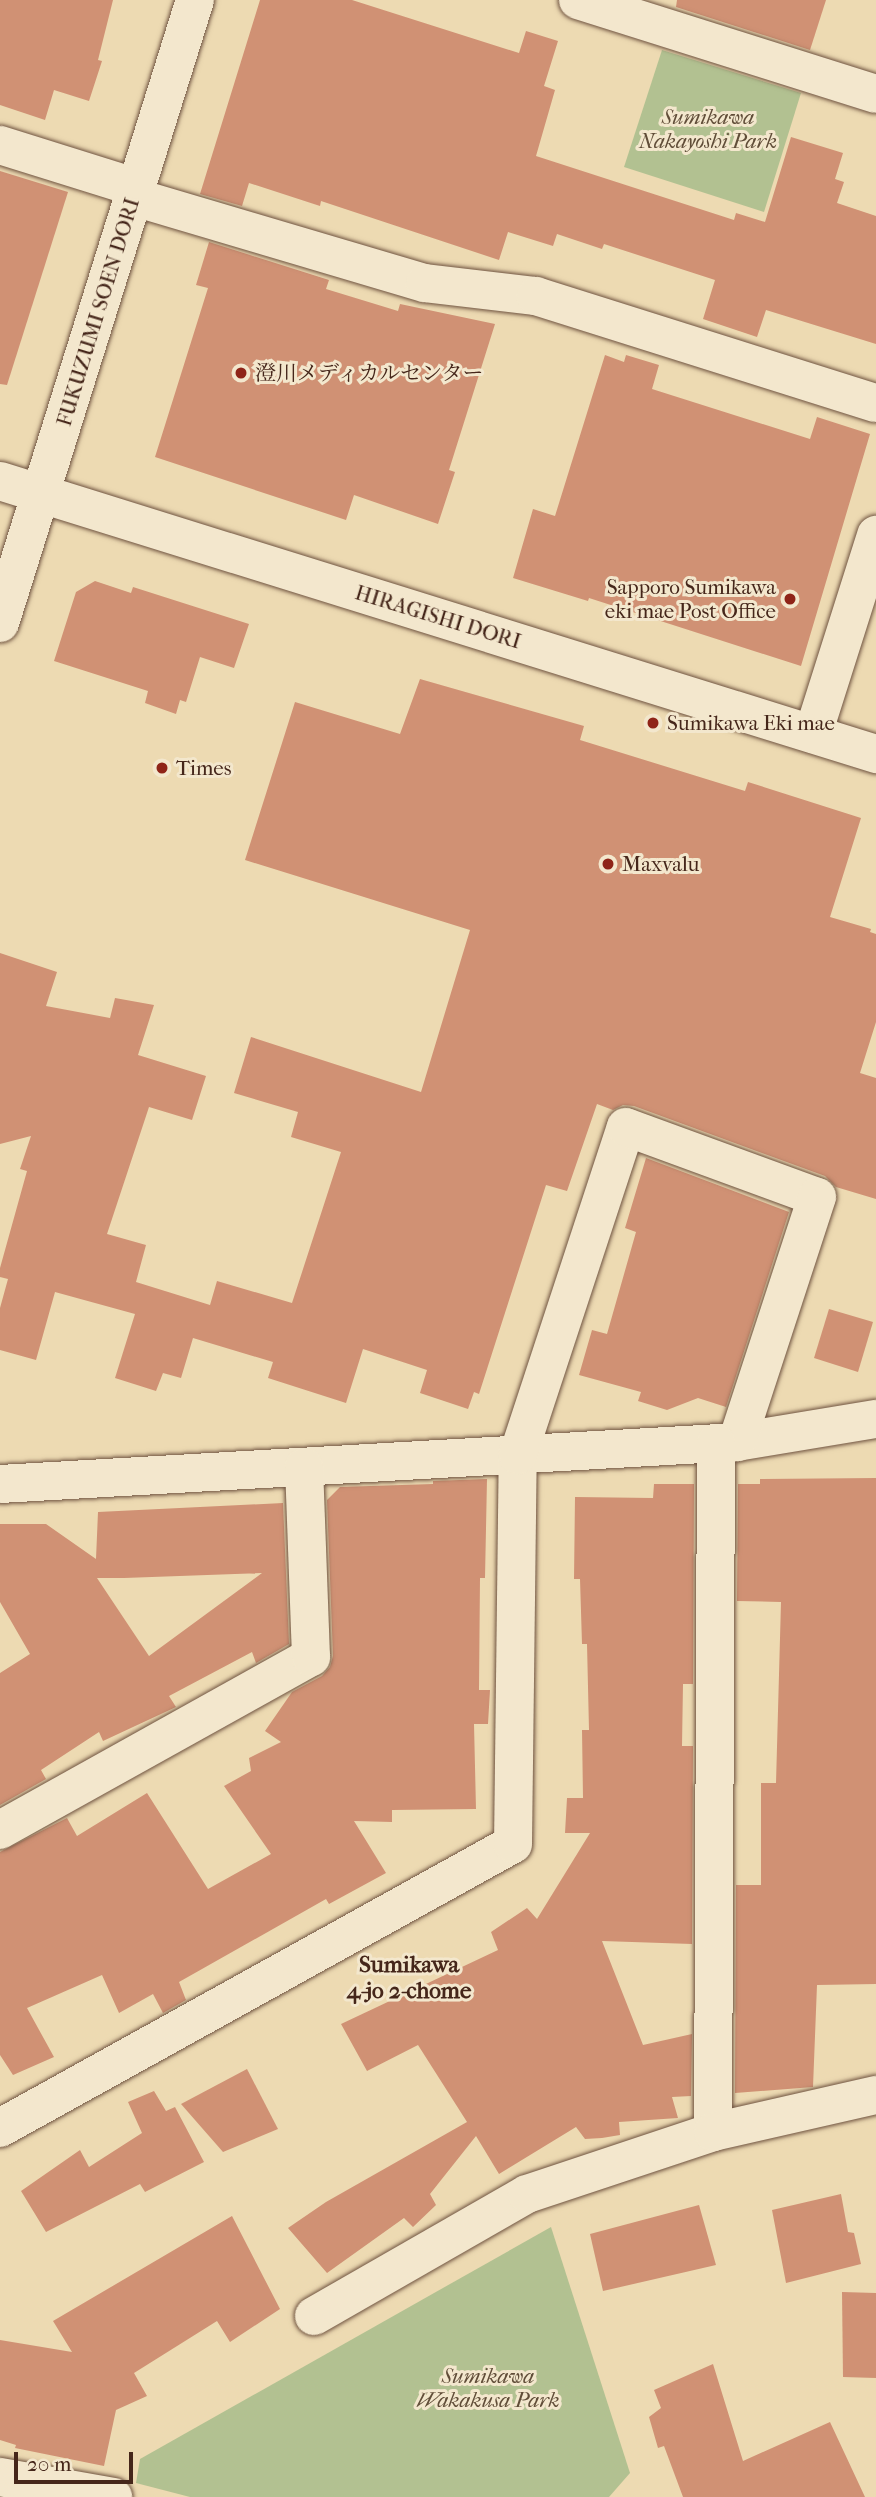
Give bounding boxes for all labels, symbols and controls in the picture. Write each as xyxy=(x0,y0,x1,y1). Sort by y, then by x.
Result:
park label: Sumikawa Nakayoshi Park xyxy=(639,104,777,154)
street label: FUKUZUMI SOEN DORI xyxy=(51,195,145,429)
place label: 澄川メディカルセンター xyxy=(255,360,486,386)
marker: 澄川メディカルセンター xyxy=(233,365,249,381)
place label: Sapporo Sumikawa eki mae Post Office xyxy=(605,574,776,624)
street label: HIRAGISHI DORI xyxy=(352,580,524,654)
marker: Sapporo Sumikawa eki mae Post Office xyxy=(782,591,798,607)
place label: Sumikawa Eki mae xyxy=(667,710,835,736)
marker: Sumikawa Eki mae xyxy=(645,715,661,731)
place label: Times xyxy=(176,755,231,781)
marker: Times xyxy=(154,760,170,776)
place label: Maxvalu xyxy=(622,851,699,877)
marker: Maxvalu xyxy=(600,856,616,872)
district label: Sumikawa 4-jo 2-chome xyxy=(347,1951,471,2005)
park label: Sumikawa Wakakusa Park xyxy=(416,2363,560,2413)
scale bar xyxy=(18,2438,136,2482)
text: 20 m xyxy=(27,2452,71,2476)

